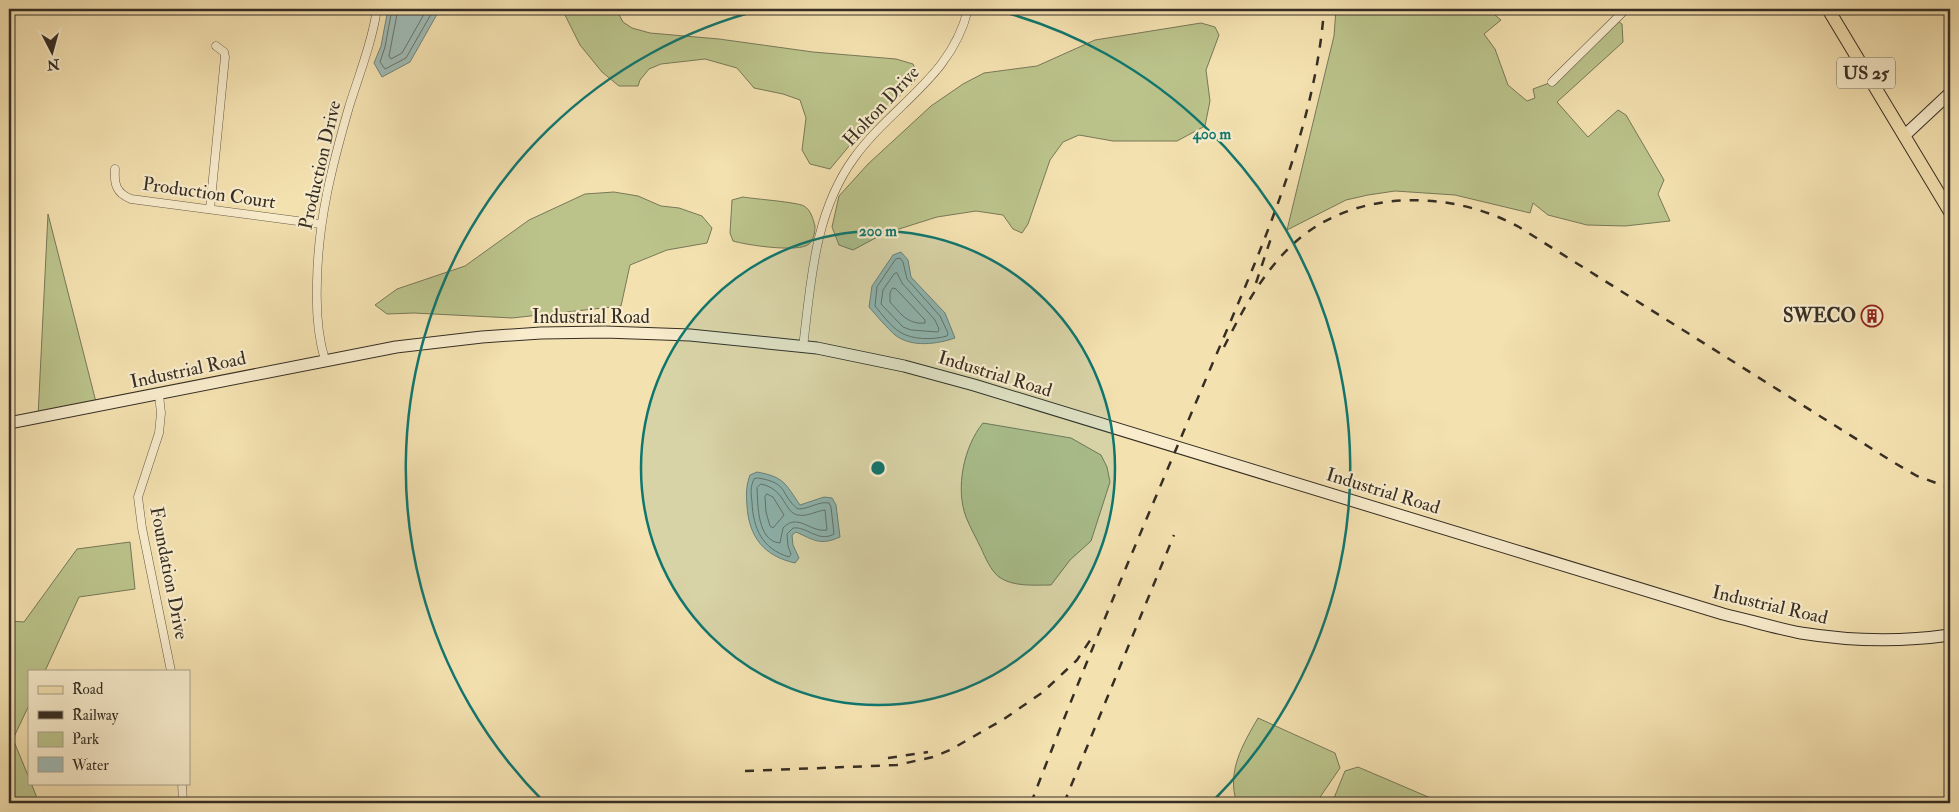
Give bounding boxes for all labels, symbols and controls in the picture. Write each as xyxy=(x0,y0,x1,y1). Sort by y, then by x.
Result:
north arrow xyxy=(28,28,78,78)
text: N xyxy=(46,55,61,74)
road number: US 25 xyxy=(1837,58,1895,88)
street label: Holton Drive xyxy=(838,61,924,151)
street label: Production Drive xyxy=(294,98,346,232)
text: 400 m xyxy=(1192,125,1231,144)
street label: Production Court xyxy=(141,172,277,214)
text: 200 m xyxy=(859,222,897,241)
place label: SWECO xyxy=(1783,304,1856,328)
building icon: SWECO xyxy=(1860,304,1884,328)
street label: Industrial Road xyxy=(532,305,651,329)
street label: Industrial Road xyxy=(935,345,1055,403)
street label: Industrial Road xyxy=(128,346,249,394)
centre of rings xyxy=(869,459,887,477)
street label: Industrial Road xyxy=(1323,462,1443,520)
street label: Foundation Drive xyxy=(144,504,194,642)
street label: Industrial Road xyxy=(1710,580,1831,630)
legend xyxy=(28,670,190,784)
text: Road xyxy=(72,680,104,699)
text: Railway xyxy=(72,706,119,725)
text: Park xyxy=(72,730,99,749)
text: Water xyxy=(71,756,109,775)

